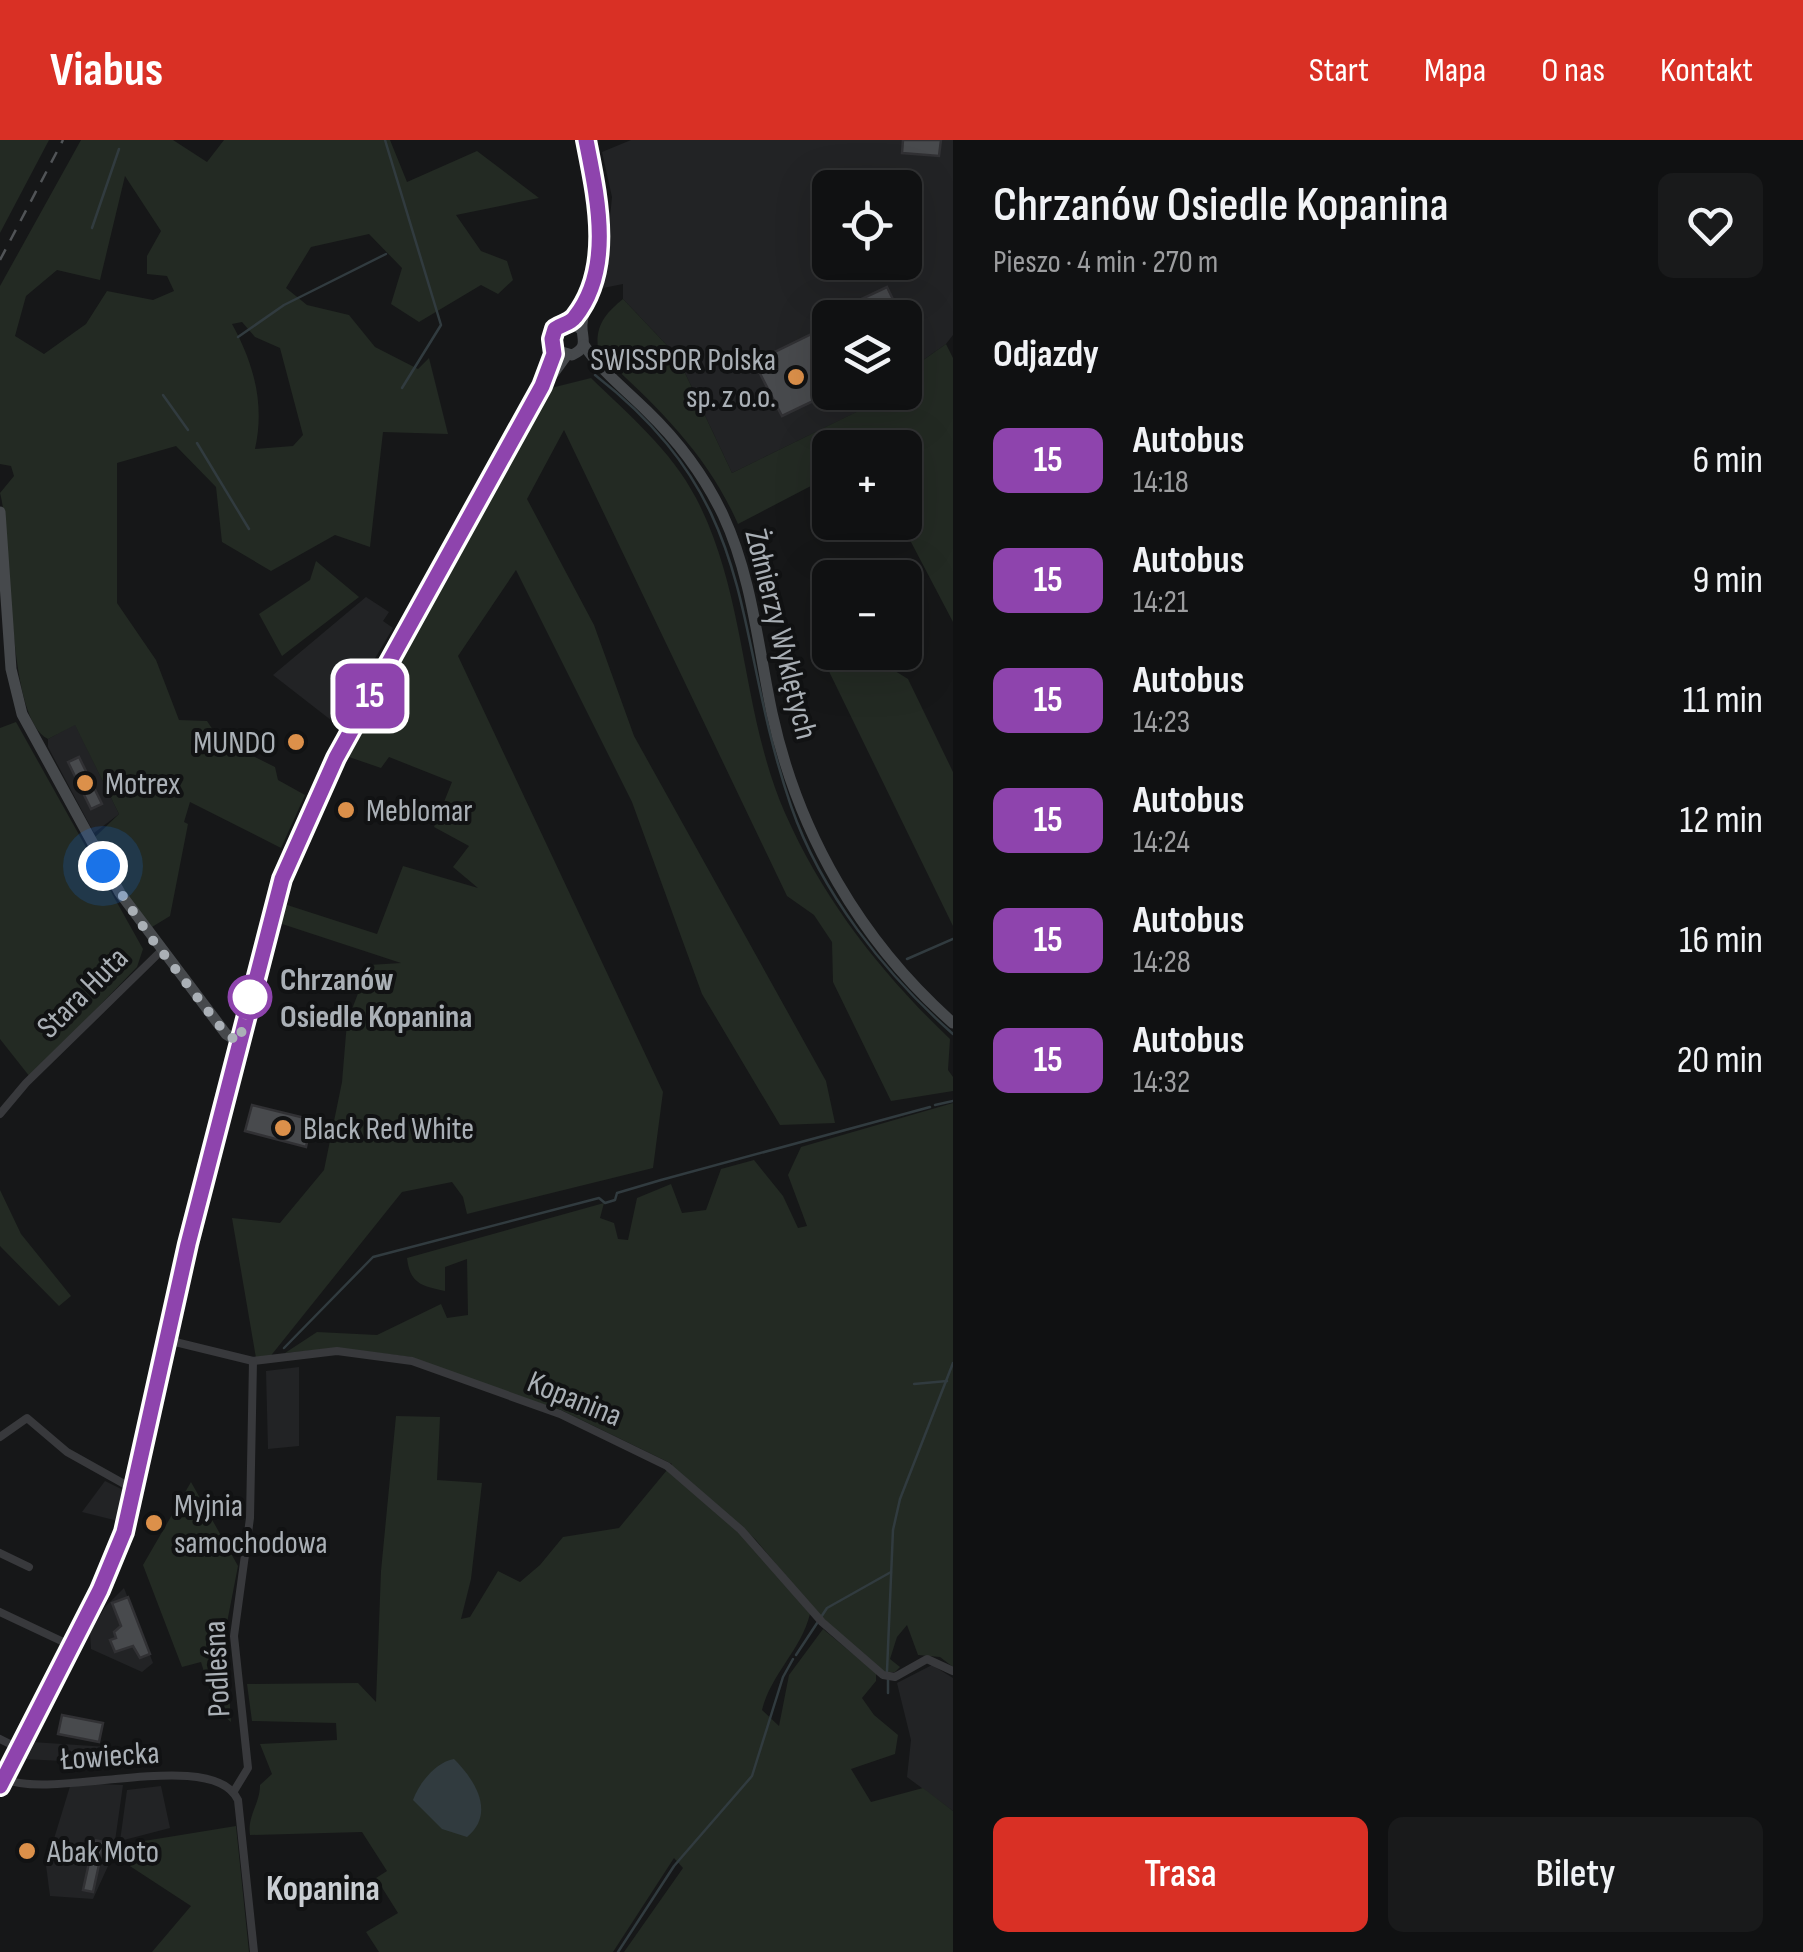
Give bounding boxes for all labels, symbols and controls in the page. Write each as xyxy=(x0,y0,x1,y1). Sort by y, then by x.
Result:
text: Viabus xyxy=(50,42,163,99)
text: Start xyxy=(1309,49,1369,92)
text: Mapa xyxy=(1424,49,1486,92)
text: O nas xyxy=(1541,49,1605,92)
text: Kontakt xyxy=(1660,49,1753,92)
map controls xyxy=(812,170,922,670)
button: locate xyxy=(812,170,922,280)
button: heart xyxy=(1658,173,1763,278)
text: Chrzanów Osiedle Kopanina xyxy=(993,177,1449,234)
text: Pieszo · 4 min · 270 m xyxy=(993,243,1218,282)
button: layers xyxy=(812,300,922,410)
text: Odjazdy xyxy=(993,332,1099,377)
place label: SWISSPOR Polska sp. z o.o. xyxy=(590,341,776,417)
marker: SWISSPOR Polska sp. z o.o. xyxy=(785,366,807,388)
text: Autobus xyxy=(1133,418,1244,463)
button: + xyxy=(812,430,922,540)
text: 6 min xyxy=(1693,438,1763,483)
text: 15 xyxy=(1033,439,1063,482)
text: 14:18 xyxy=(1133,463,1189,502)
street label: Żołnierzy Wyklętych xyxy=(736,525,825,743)
text: Autobus xyxy=(1133,538,1244,583)
text: 9 min xyxy=(1692,558,1763,603)
text: 15 xyxy=(1033,559,1063,602)
button: − xyxy=(812,560,922,670)
text: 14:21 xyxy=(1133,583,1188,622)
text: Autobus xyxy=(1133,658,1244,703)
line badge: 15 xyxy=(325,664,415,728)
text: 15 xyxy=(355,675,385,718)
text: 11 min xyxy=(1683,678,1763,723)
text: 15 xyxy=(1033,679,1063,722)
text: 14:23 xyxy=(1133,703,1190,742)
place label: MUNDO xyxy=(193,724,276,763)
marker: MUNDO xyxy=(285,731,307,753)
place label: Motrex xyxy=(105,765,180,804)
marker: Motrex xyxy=(74,772,96,794)
text: Autobus xyxy=(1133,778,1244,823)
place label: Meblomar xyxy=(366,792,472,831)
text: 12 min xyxy=(1680,798,1763,843)
marker: Meblomar xyxy=(335,799,357,821)
text: 15 xyxy=(1033,799,1063,842)
text: 14:24 xyxy=(1133,823,1190,862)
your location xyxy=(78,841,128,891)
text: Autobus xyxy=(1133,898,1244,943)
text: 16 min xyxy=(1679,918,1763,963)
text: 15 xyxy=(1033,919,1063,962)
street label: Stara Huta xyxy=(29,939,137,1047)
text: 14:28 xyxy=(1133,943,1191,982)
place label: Chrzanów Osiedle Kopanina xyxy=(280,961,472,1037)
marker: Chrzanów Osiedle Kopanina xyxy=(229,976,271,1018)
text: Autobus xyxy=(1133,1018,1244,1063)
text: 20 min xyxy=(1677,1038,1763,1083)
text: 15 xyxy=(1033,1039,1063,1082)
text: 14:32 xyxy=(1133,1063,1190,1102)
place label: Black Red White xyxy=(303,1110,474,1149)
marker: Black Red White xyxy=(272,1117,294,1139)
street label: Kopanina xyxy=(522,1363,627,1436)
place label: Myjnia samochodowa xyxy=(174,1487,328,1563)
marker: Myjnia samochodowa xyxy=(143,1512,165,1534)
street label: Podleśna xyxy=(196,1620,239,1718)
street label: Łowiecka xyxy=(58,1734,161,1779)
button: Trasa xyxy=(993,1817,1368,1932)
button: Bilety xyxy=(1388,1817,1763,1932)
place label: Abak Moto xyxy=(46,1833,159,1872)
marker: Abak Moto xyxy=(16,1840,38,1862)
district label: Kopanina xyxy=(266,1868,380,1911)

